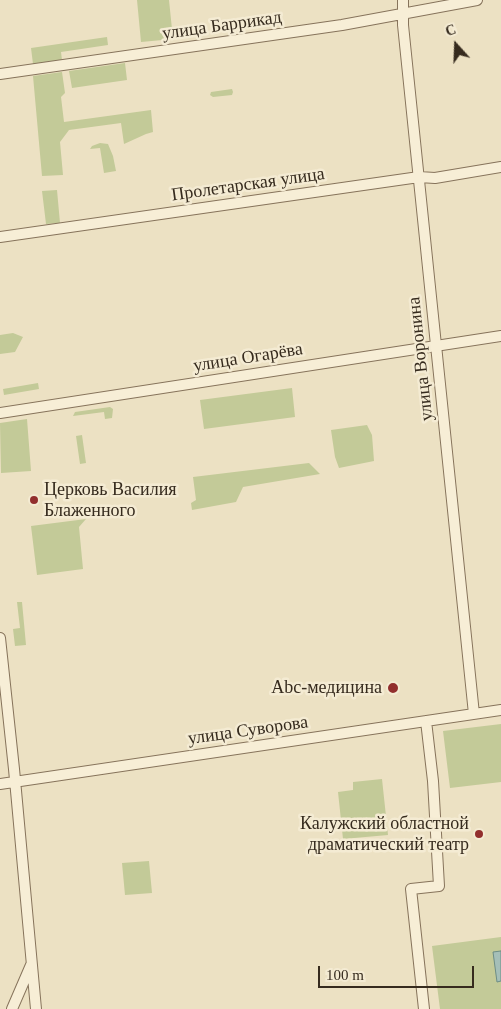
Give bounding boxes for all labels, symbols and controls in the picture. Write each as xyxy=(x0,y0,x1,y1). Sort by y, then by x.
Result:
street label: улица Баррикад xyxy=(161,7,283,45)
north arrow xyxy=(431,20,481,70)
text: С xyxy=(443,22,458,39)
street label: Пролетарская улица xyxy=(170,164,326,206)
street label: улица Воронина xyxy=(404,296,438,422)
street label: улица Огарёва xyxy=(192,339,304,377)
place label: Церковь Василия Блаженного xyxy=(44,479,177,522)
marker: Церковь Василия Блаженного xyxy=(28,494,40,506)
place label: Abc-медицина xyxy=(271,677,382,699)
marker: Abc-медицина xyxy=(386,681,400,695)
street label: улица Суворова xyxy=(187,712,309,750)
place label: Калужский областной драматический театр xyxy=(300,813,469,856)
marker: Калужский областной драматический театр xyxy=(473,828,485,840)
scale bar xyxy=(321,956,477,988)
text: 100 m xyxy=(326,967,364,983)

